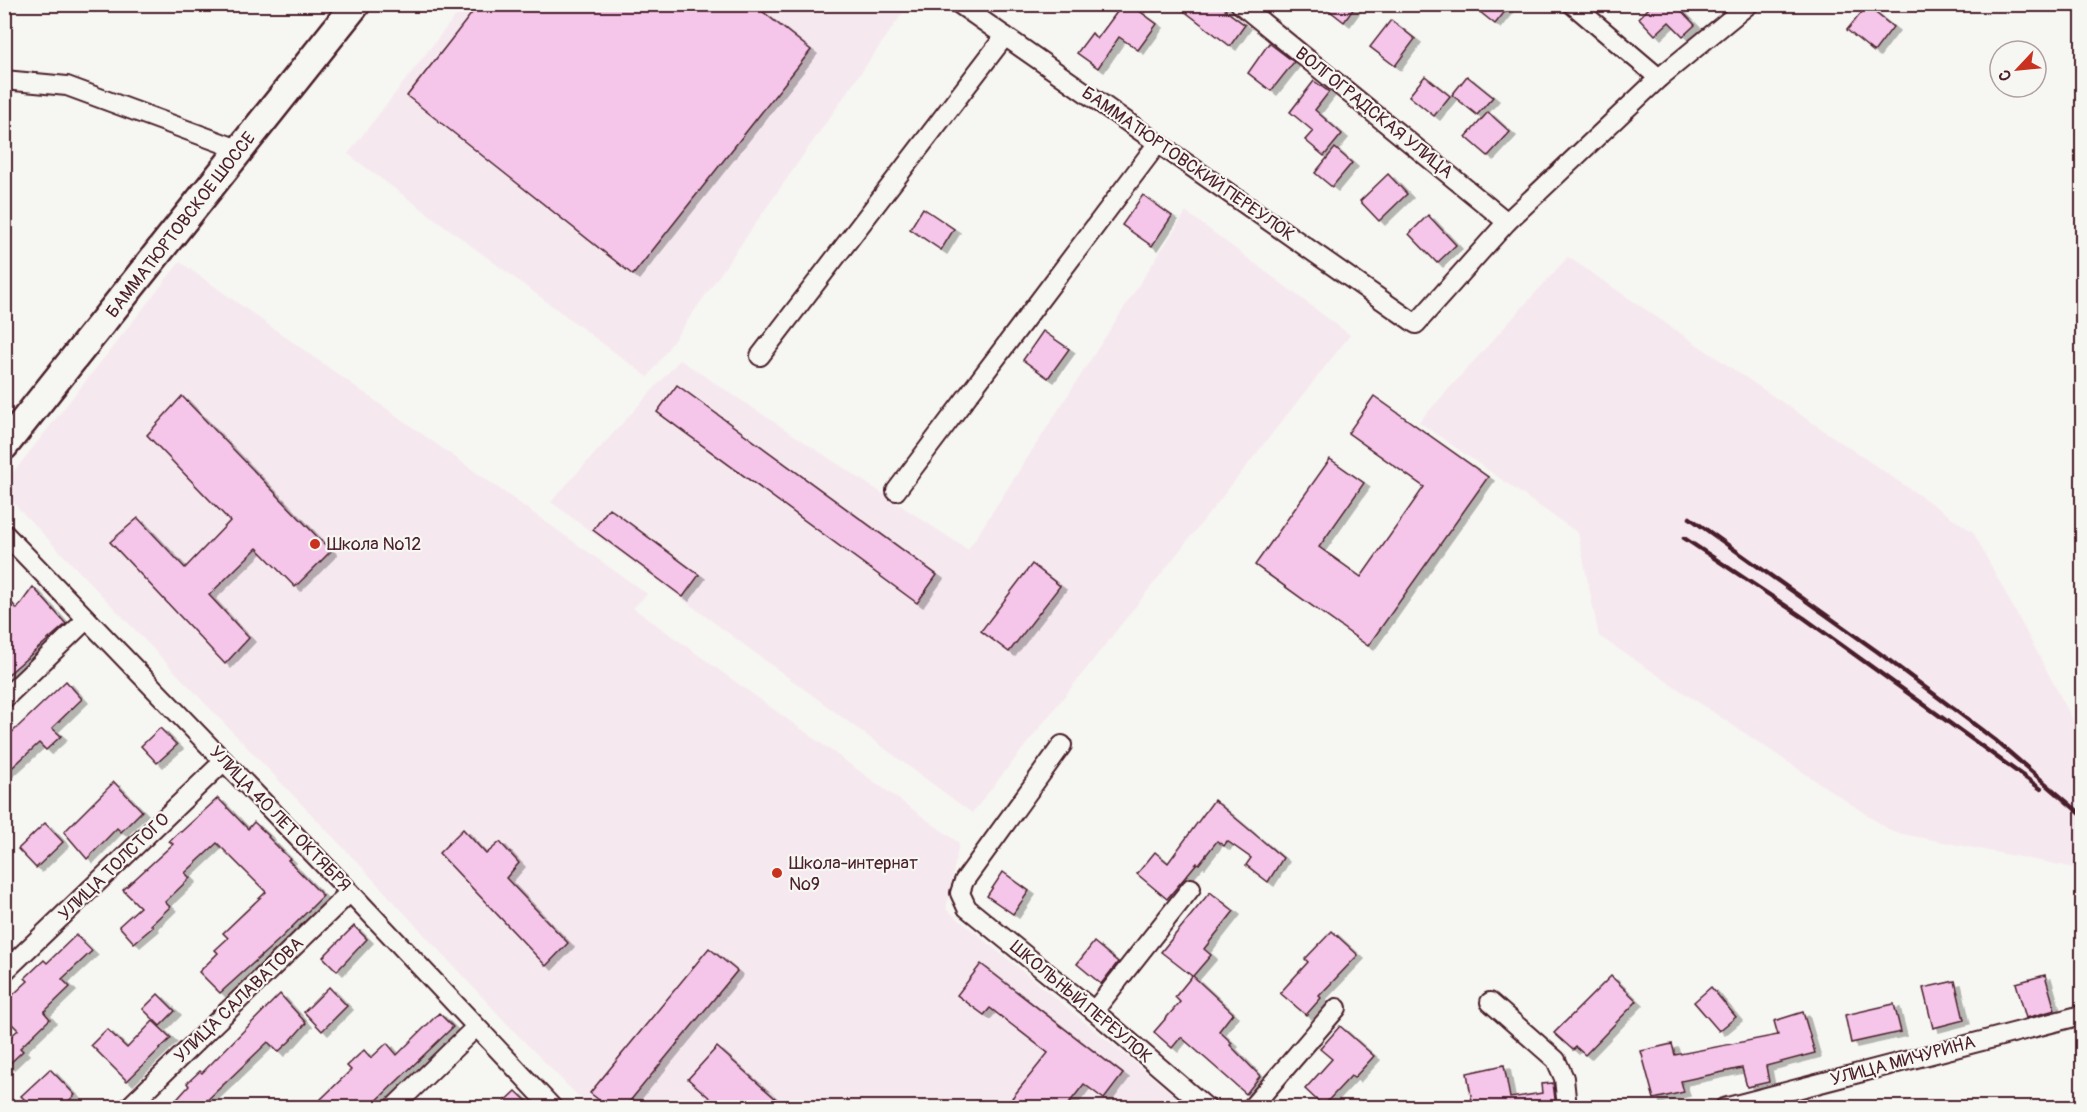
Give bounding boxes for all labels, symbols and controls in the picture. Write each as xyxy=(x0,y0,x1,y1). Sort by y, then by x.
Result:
north arrow xyxy=(1988,39,2048,99)
street label: ВОЛГОГРАДСКАЯ УЛИЦА xyxy=(1290,42,1458,184)
text: С xyxy=(1994,66,2017,84)
street label: БАММАТЮРТОВСКИЙ ПЕРЕУЛОК xyxy=(1077,81,1299,247)
street label: БАММАТЮРТОВСКОЕ ШОССЕ xyxy=(101,127,261,323)
place label: Школа №12 xyxy=(327,533,421,556)
marker: Школа №12 xyxy=(308,537,322,551)
street label: УЛИЦА 40 ЛЕТ ОКТЯБРЯ xyxy=(204,741,356,897)
street label: УЛИЦА ТОЛСТОГО xyxy=(54,808,174,926)
place label: Школа-интернат №9 xyxy=(789,852,918,896)
marker: Школа-интернат №9 xyxy=(770,866,784,880)
street label: УЛИЦА САЛАВАТОВА xyxy=(169,932,309,1068)
street label: ШКОЛЬНЫЙ ПЕРЕУЛОК xyxy=(1005,936,1157,1068)
street label: УЛИЦА МИЧУРИНА xyxy=(1828,1031,1978,1091)

